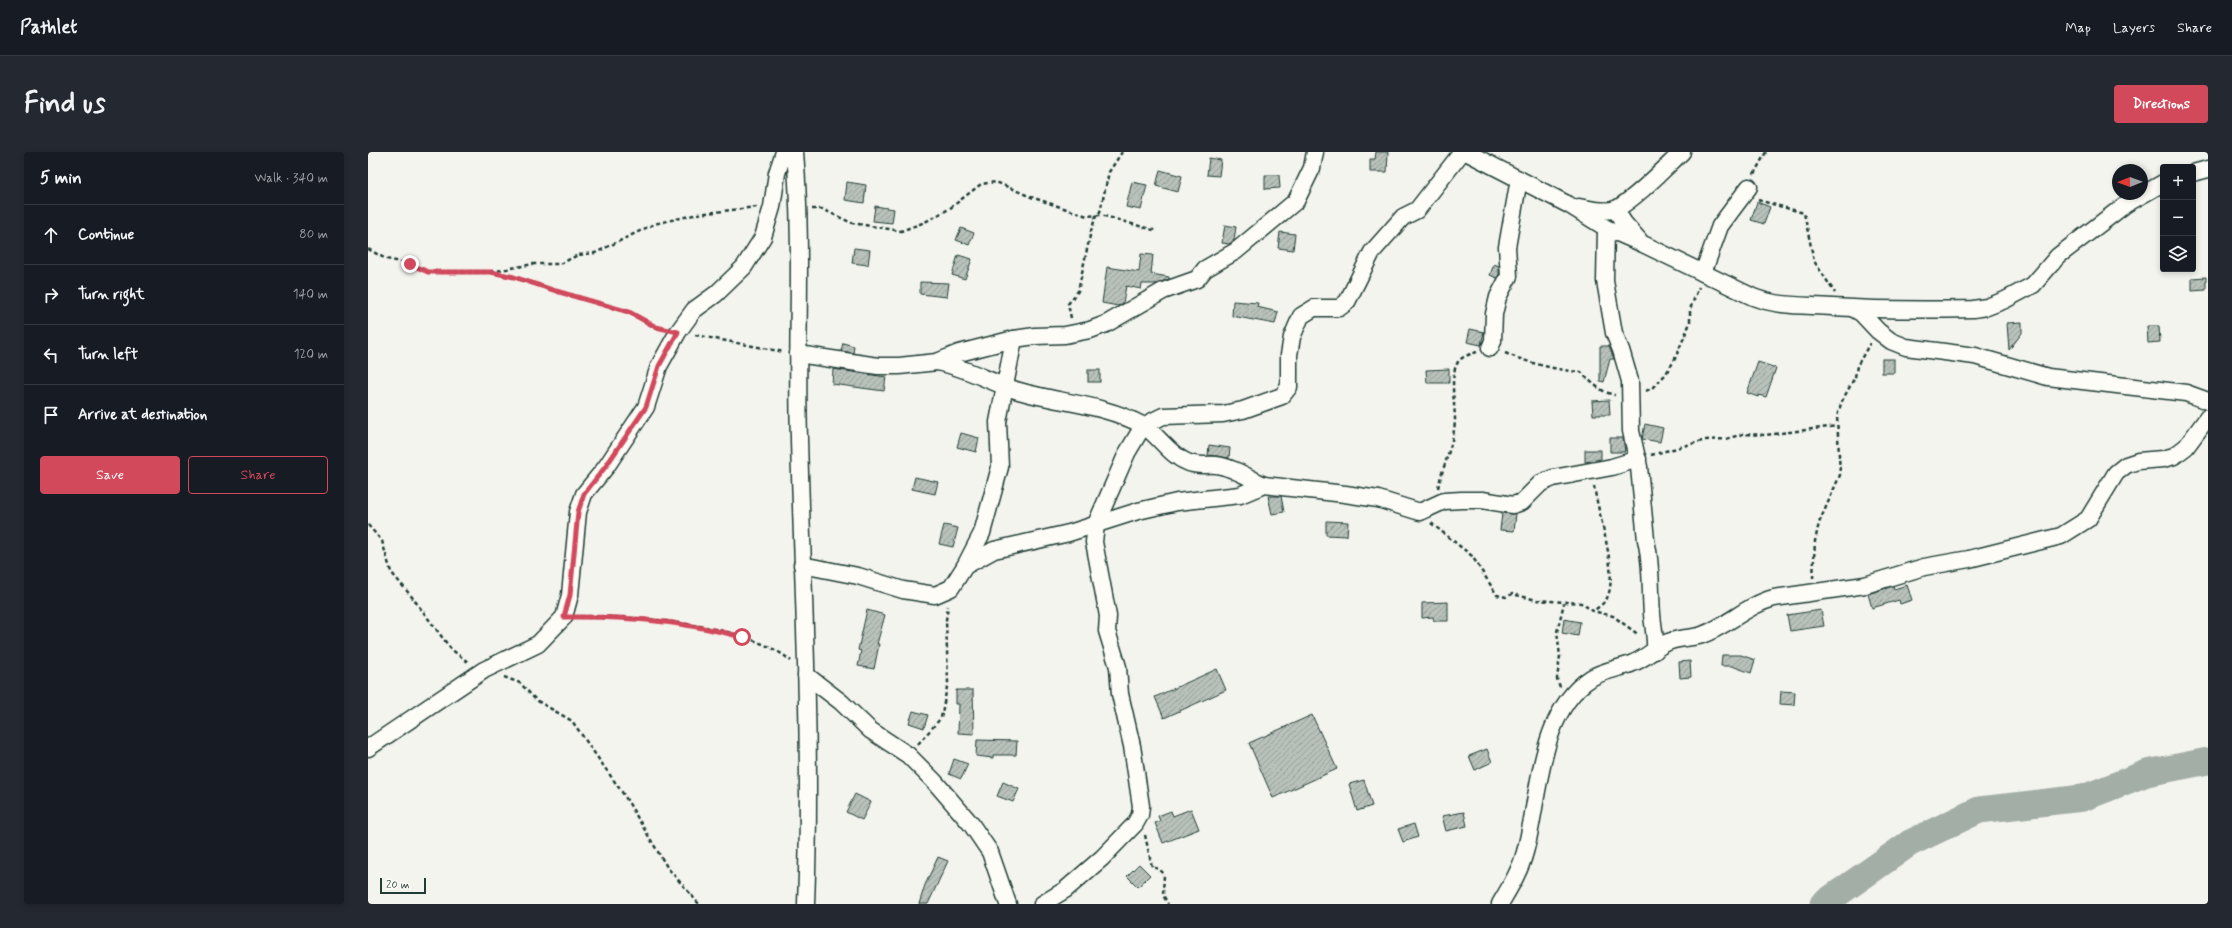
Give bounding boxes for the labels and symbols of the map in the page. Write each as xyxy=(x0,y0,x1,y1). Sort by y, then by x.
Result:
north arrow xyxy=(2112,164,2148,200)
route end xyxy=(401,255,419,273)
route start xyxy=(733,628,751,646)
scale bar xyxy=(380,876,426,895)

